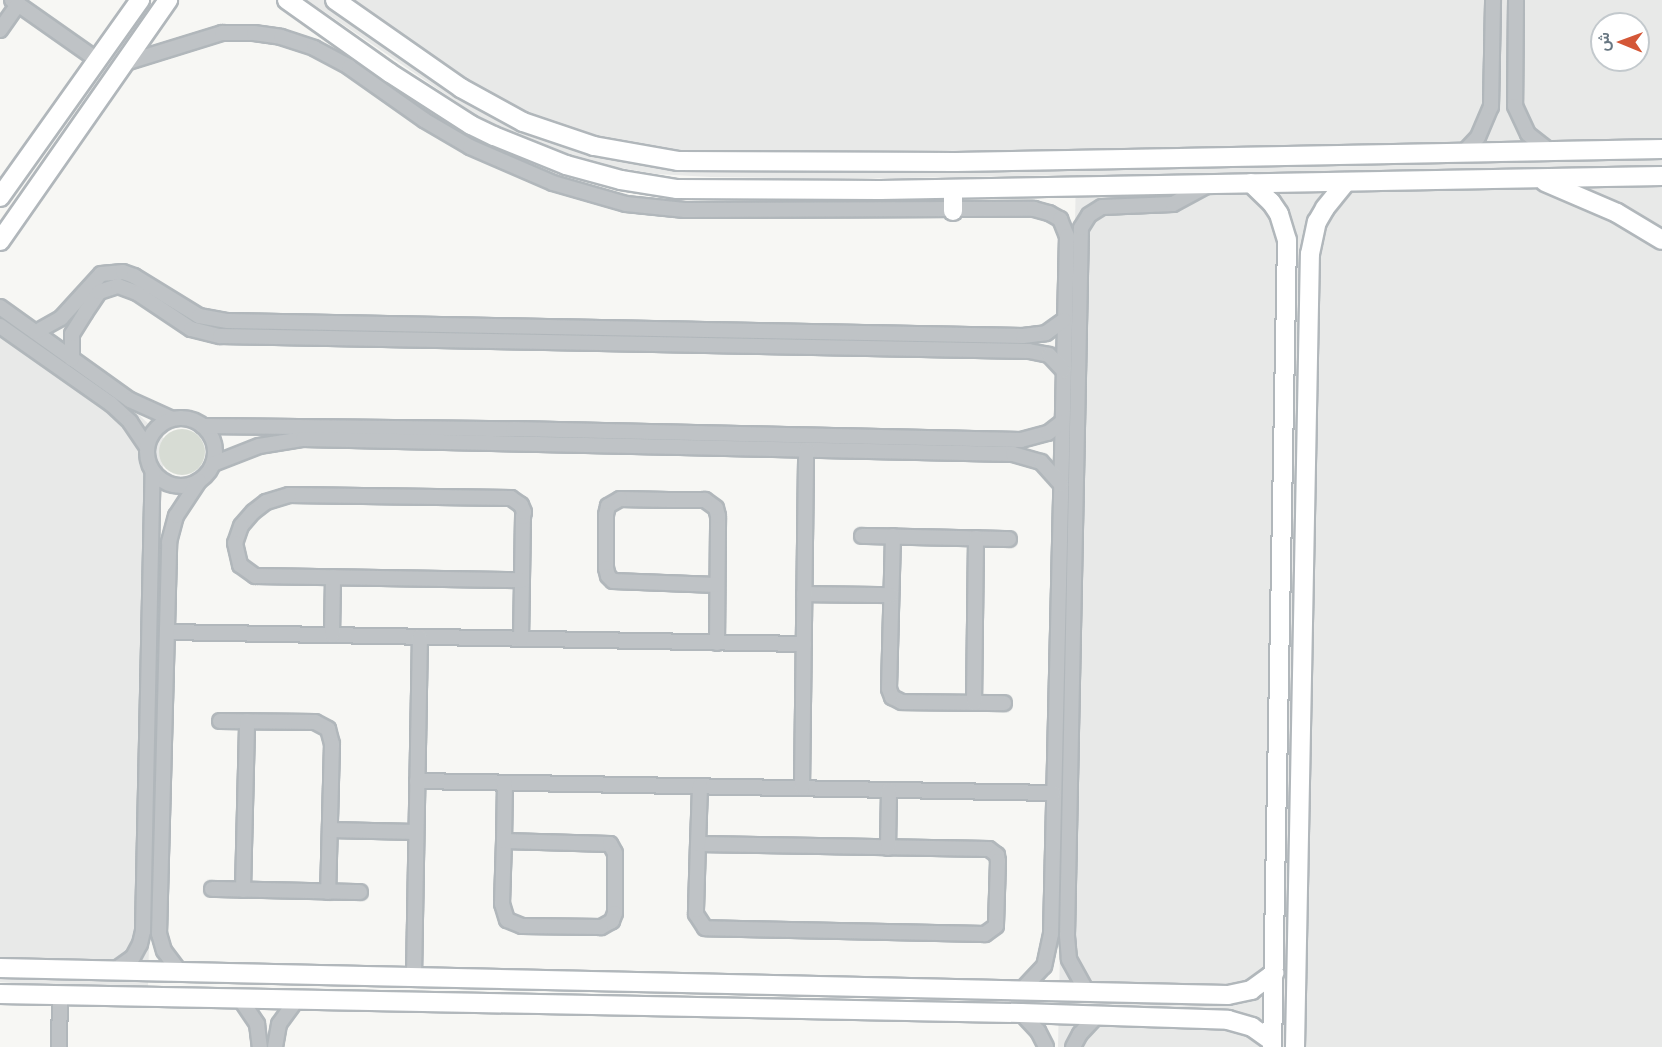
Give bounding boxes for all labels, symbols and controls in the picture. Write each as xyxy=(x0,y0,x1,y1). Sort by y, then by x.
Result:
north arrow xyxy=(1590,12,1650,72)
text: ش xyxy=(1595,32,1612,51)

